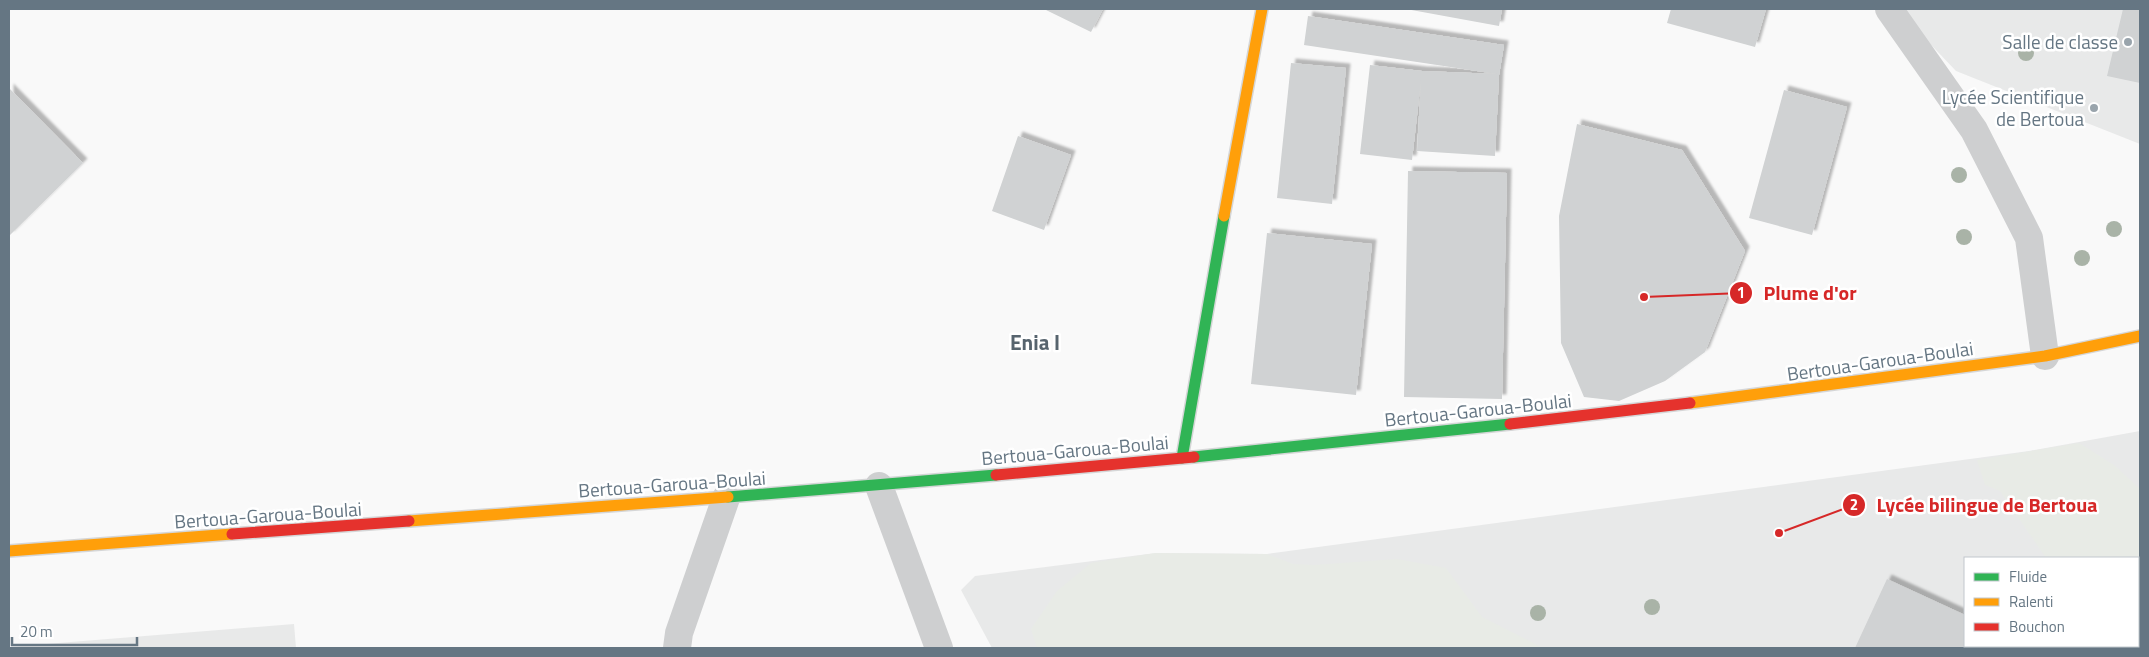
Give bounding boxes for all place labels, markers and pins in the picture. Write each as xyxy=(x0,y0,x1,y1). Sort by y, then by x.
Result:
place label: Salle de classe xyxy=(2002,27,2118,56)
marker: Salle de classe xyxy=(2122,36,2134,48)
place label: Lycée Scientifique de Bertoua xyxy=(1942,82,2084,133)
marker: Lycée Scientifique de Bertoua xyxy=(2088,102,2100,114)
callout: Plume d'or xyxy=(1729,275,1867,310)
callout: Lycée bilingue de Bertoua xyxy=(1842,488,2108,523)

